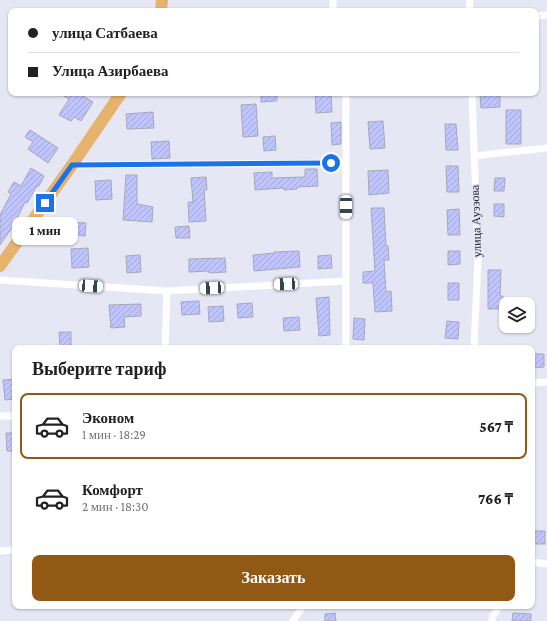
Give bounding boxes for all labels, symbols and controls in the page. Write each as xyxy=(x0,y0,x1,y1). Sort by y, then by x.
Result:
text: улица Сатбаева xyxy=(52,25,158,41)
text: Улица Азирбаева xyxy=(52,63,169,79)
route start xyxy=(322,154,340,172)
street label: улица Ауэзова xyxy=(468,184,484,258)
route end xyxy=(36,194,54,212)
car xyxy=(340,195,352,219)
callout: 1 мин xyxy=(12,217,78,245)
text: 1 мин xyxy=(29,223,61,238)
car xyxy=(274,277,298,291)
car xyxy=(79,279,103,293)
car xyxy=(200,281,224,295)
map controls xyxy=(499,297,535,333)
button: layers xyxy=(499,297,535,333)
text: Выберите тариф xyxy=(32,359,166,379)
icon: car xyxy=(34,408,70,444)
text: Эконом xyxy=(82,410,134,426)
text: 567 ₸ xyxy=(479,419,513,435)
text: 1 мин · 18:29 xyxy=(82,427,146,442)
icon: car xyxy=(34,480,70,516)
text: Комфорт xyxy=(82,482,143,498)
text: 766 ₸ xyxy=(478,491,513,507)
text: 2 мин · 18:30 xyxy=(82,499,149,514)
button: Заказать xyxy=(32,555,515,601)

